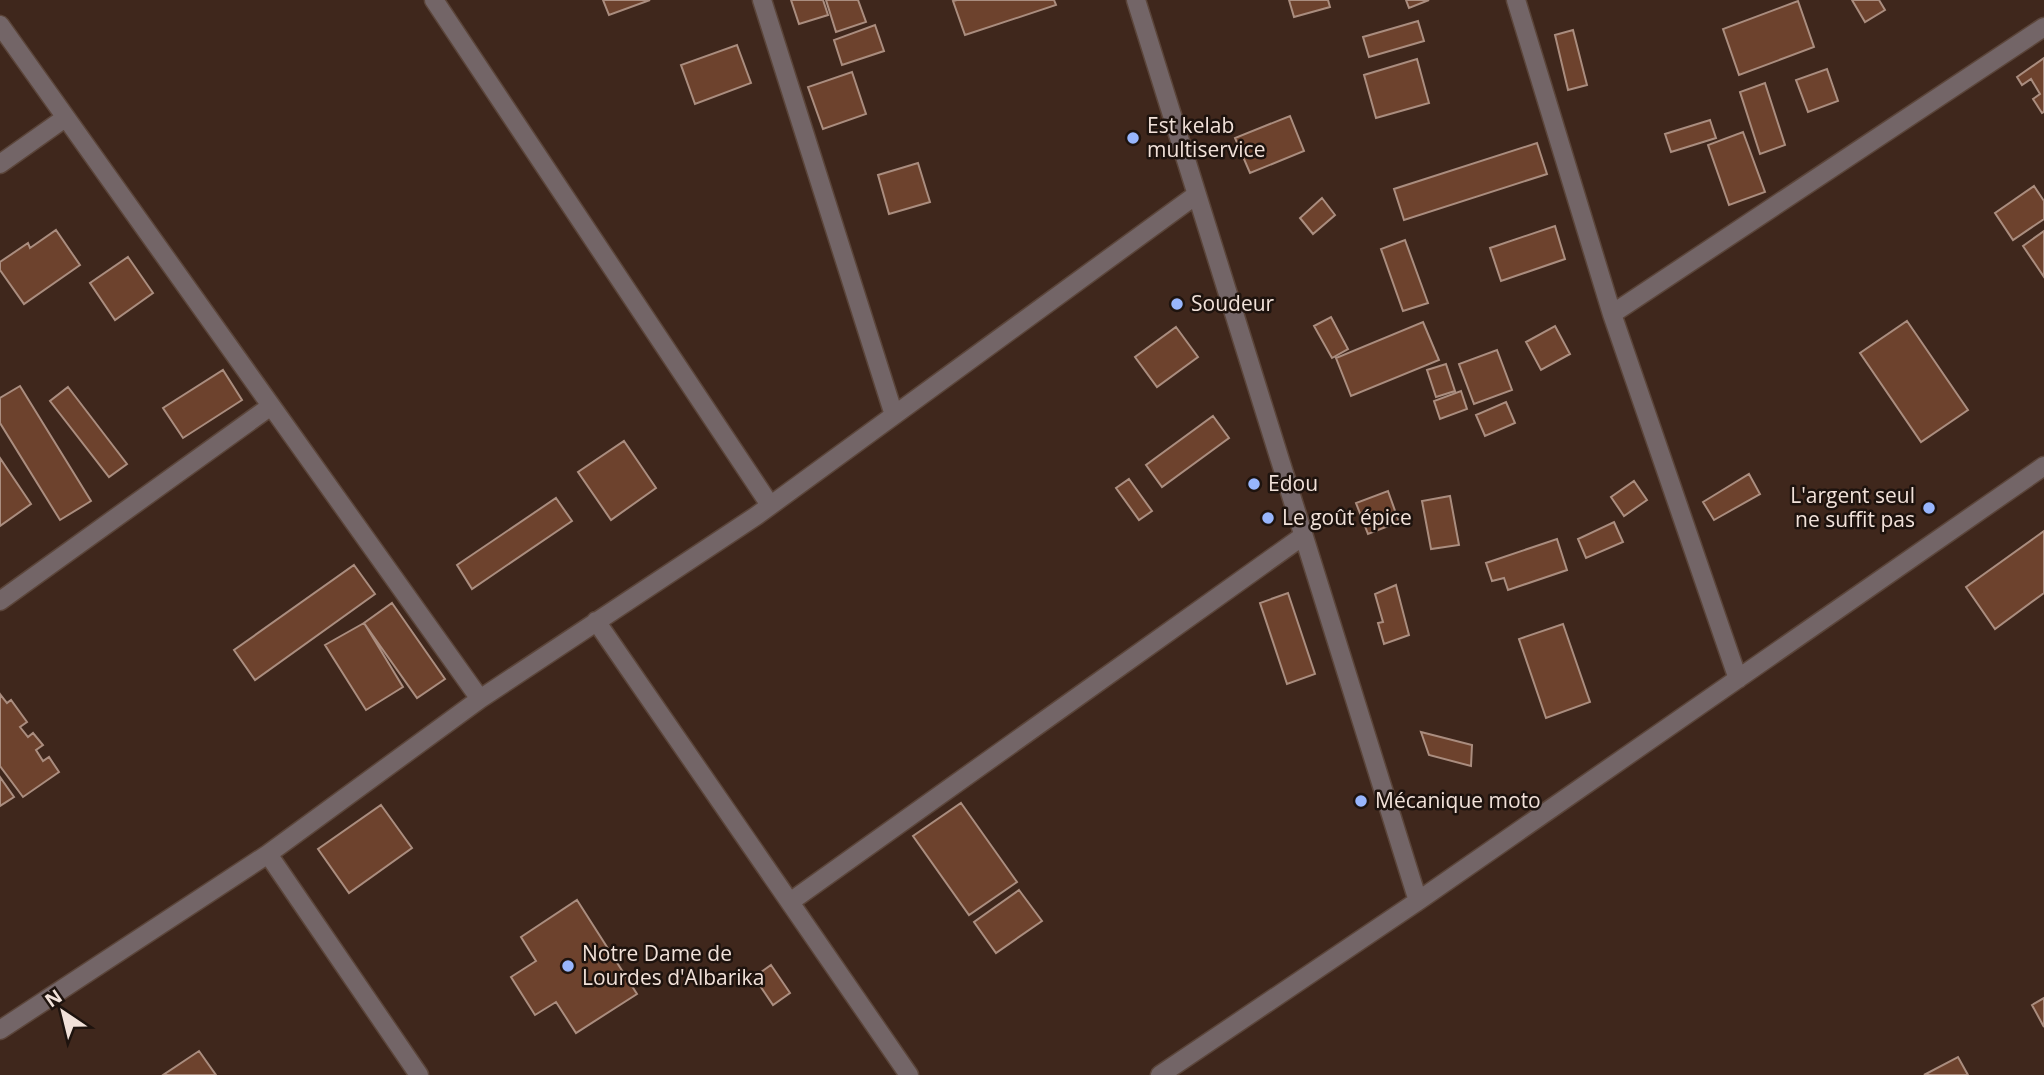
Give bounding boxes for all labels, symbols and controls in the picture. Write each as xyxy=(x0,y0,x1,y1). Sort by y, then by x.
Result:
place label: Est kelab multiservice xyxy=(1147,111,1265,163)
marker: Est kelab multiservice xyxy=(1125,130,1141,146)
place label: Soudeur xyxy=(1191,289,1275,317)
marker: Soudeur xyxy=(1169,296,1185,312)
place label: Edou xyxy=(1268,469,1318,497)
marker: Edou xyxy=(1246,476,1262,492)
place label: L'argent seul ne suffit pas xyxy=(1790,481,1915,533)
marker: L'argent seul ne suffit pas xyxy=(1921,500,1937,516)
place label: Le goût épice xyxy=(1282,503,1412,531)
marker: Le goût épice xyxy=(1260,510,1276,526)
place label: Mécanique moto xyxy=(1375,786,1541,814)
marker: Mécanique moto xyxy=(1353,793,1369,809)
place label: Notre Dame de Lourdes d'Albarika xyxy=(582,939,764,991)
marker: Notre Dame de Lourdes d'Albarika xyxy=(560,958,576,974)
north arrow xyxy=(28,977,98,1047)
text: N xyxy=(39,983,67,1013)

